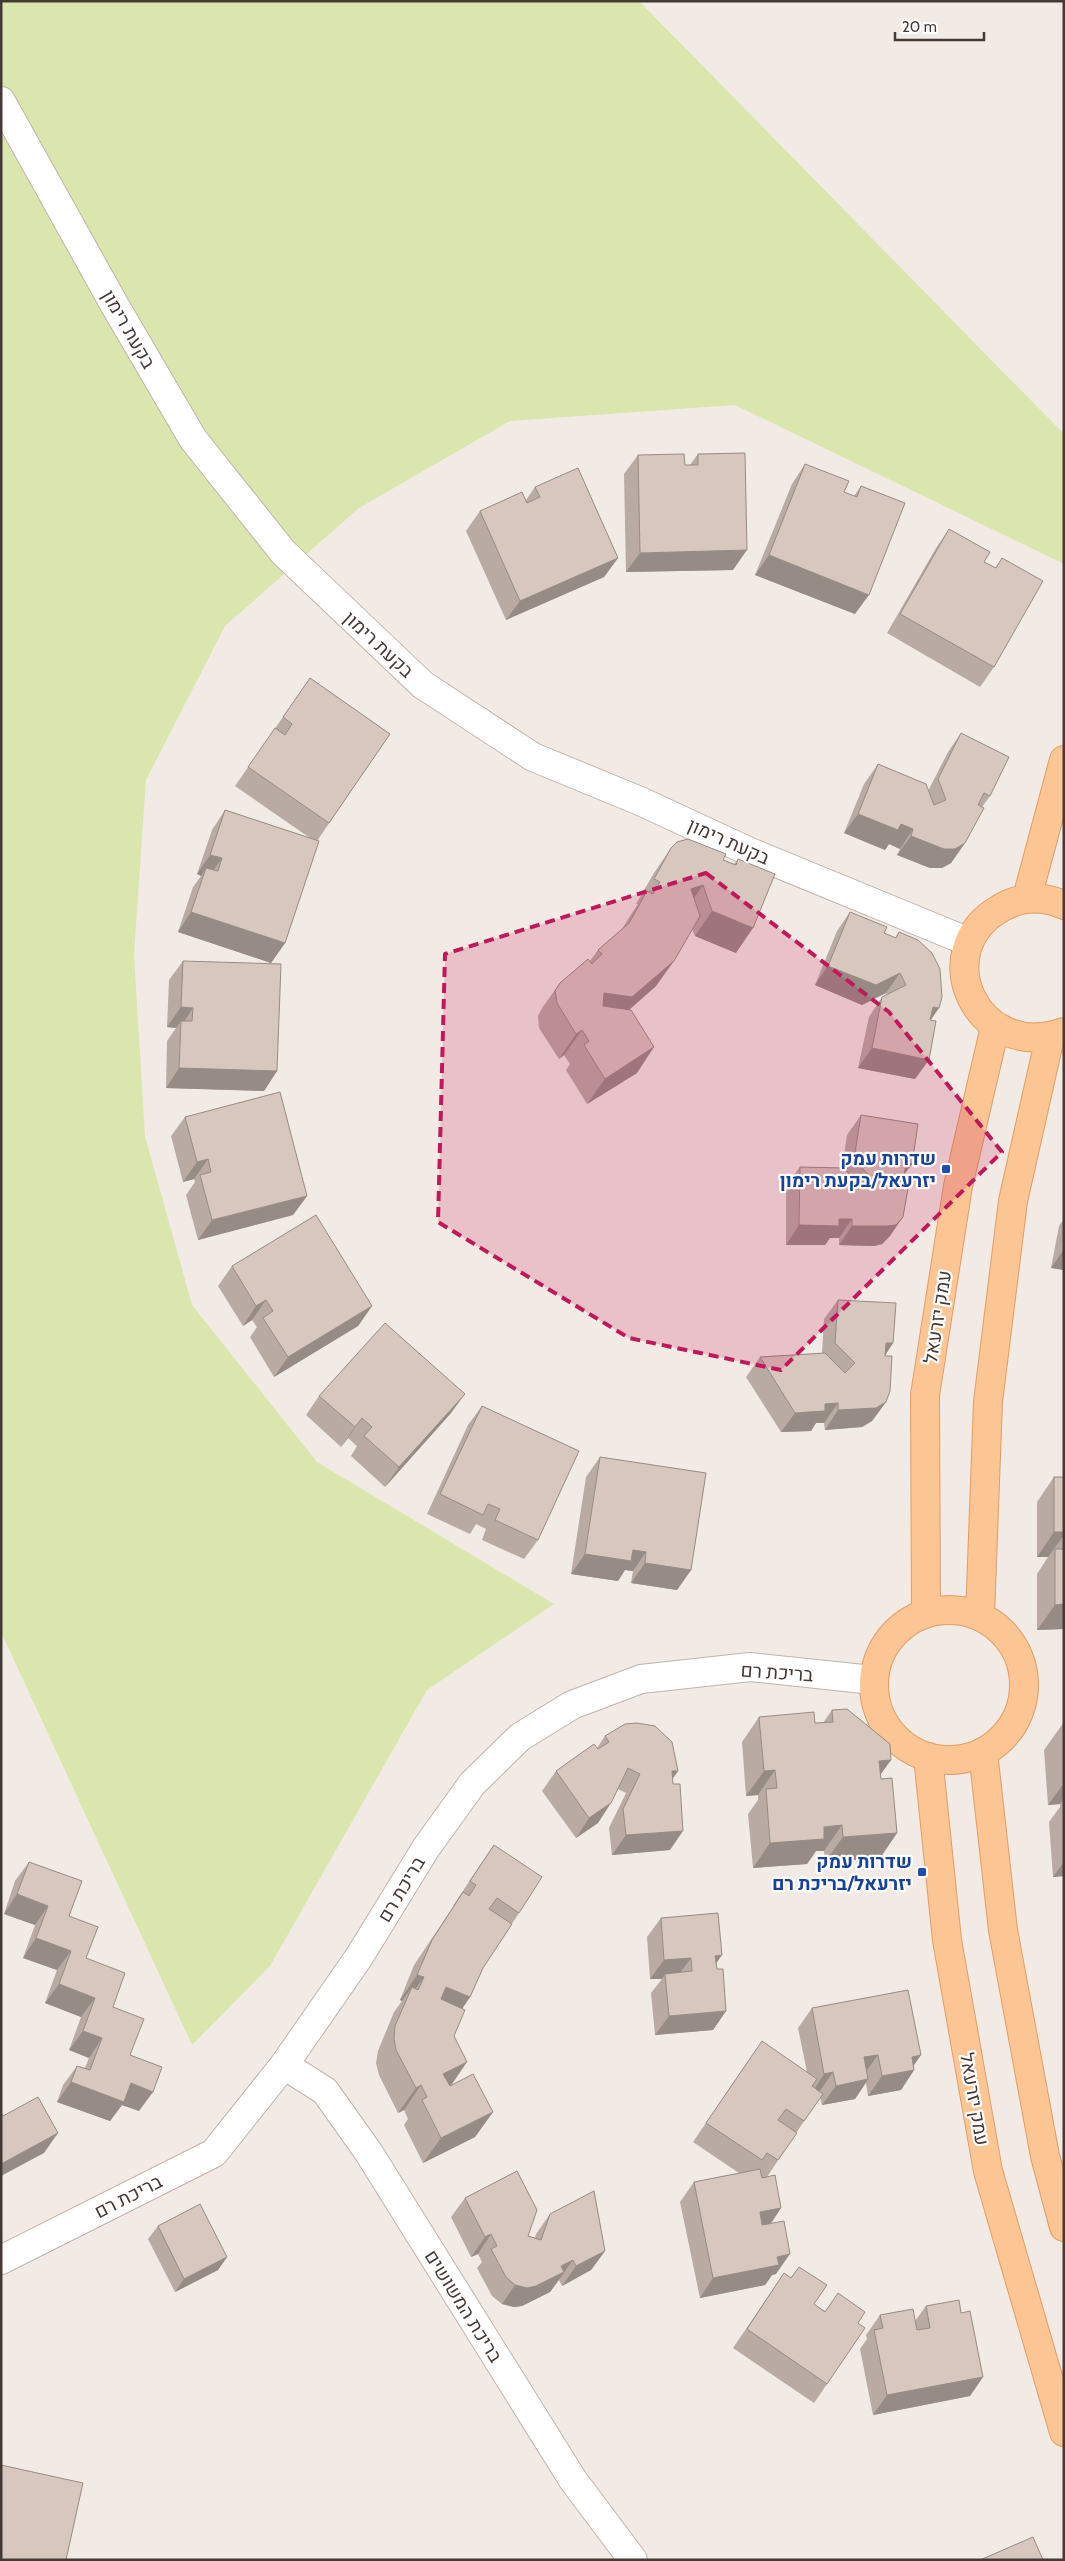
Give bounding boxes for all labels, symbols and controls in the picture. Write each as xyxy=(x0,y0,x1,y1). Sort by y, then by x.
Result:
scale bar xyxy=(895,10,984,42)
text: 20 m xyxy=(902,18,937,36)
street label: בקעת רימון xyxy=(97,286,160,373)
street label: בקעת רימון xyxy=(339,606,418,682)
street label: בקעת רימון xyxy=(684,813,773,870)
place label: שדרות עמק יזרעאל/בקעת רימון xyxy=(780,1147,936,1192)
marker: שדרות עמק יזרעאל/בקעת רימון xyxy=(940,1163,952,1175)
street label: עמק יזרעאל xyxy=(919,1269,956,1365)
street label: בריכת רם xyxy=(740,1658,814,1687)
place label: שדרות עמק יזרעאל/בריכת רם xyxy=(772,1850,912,1895)
street label: בריכת רם xyxy=(373,1852,430,1926)
marker: שדרות עמק יזרעאל/בריכת רם xyxy=(916,1866,928,1878)
street label: עמק יזרעאל xyxy=(955,2051,994,2147)
street label: בריכת רם xyxy=(91,2170,166,2223)
street label: בריכת המשושים xyxy=(420,2246,507,2367)

